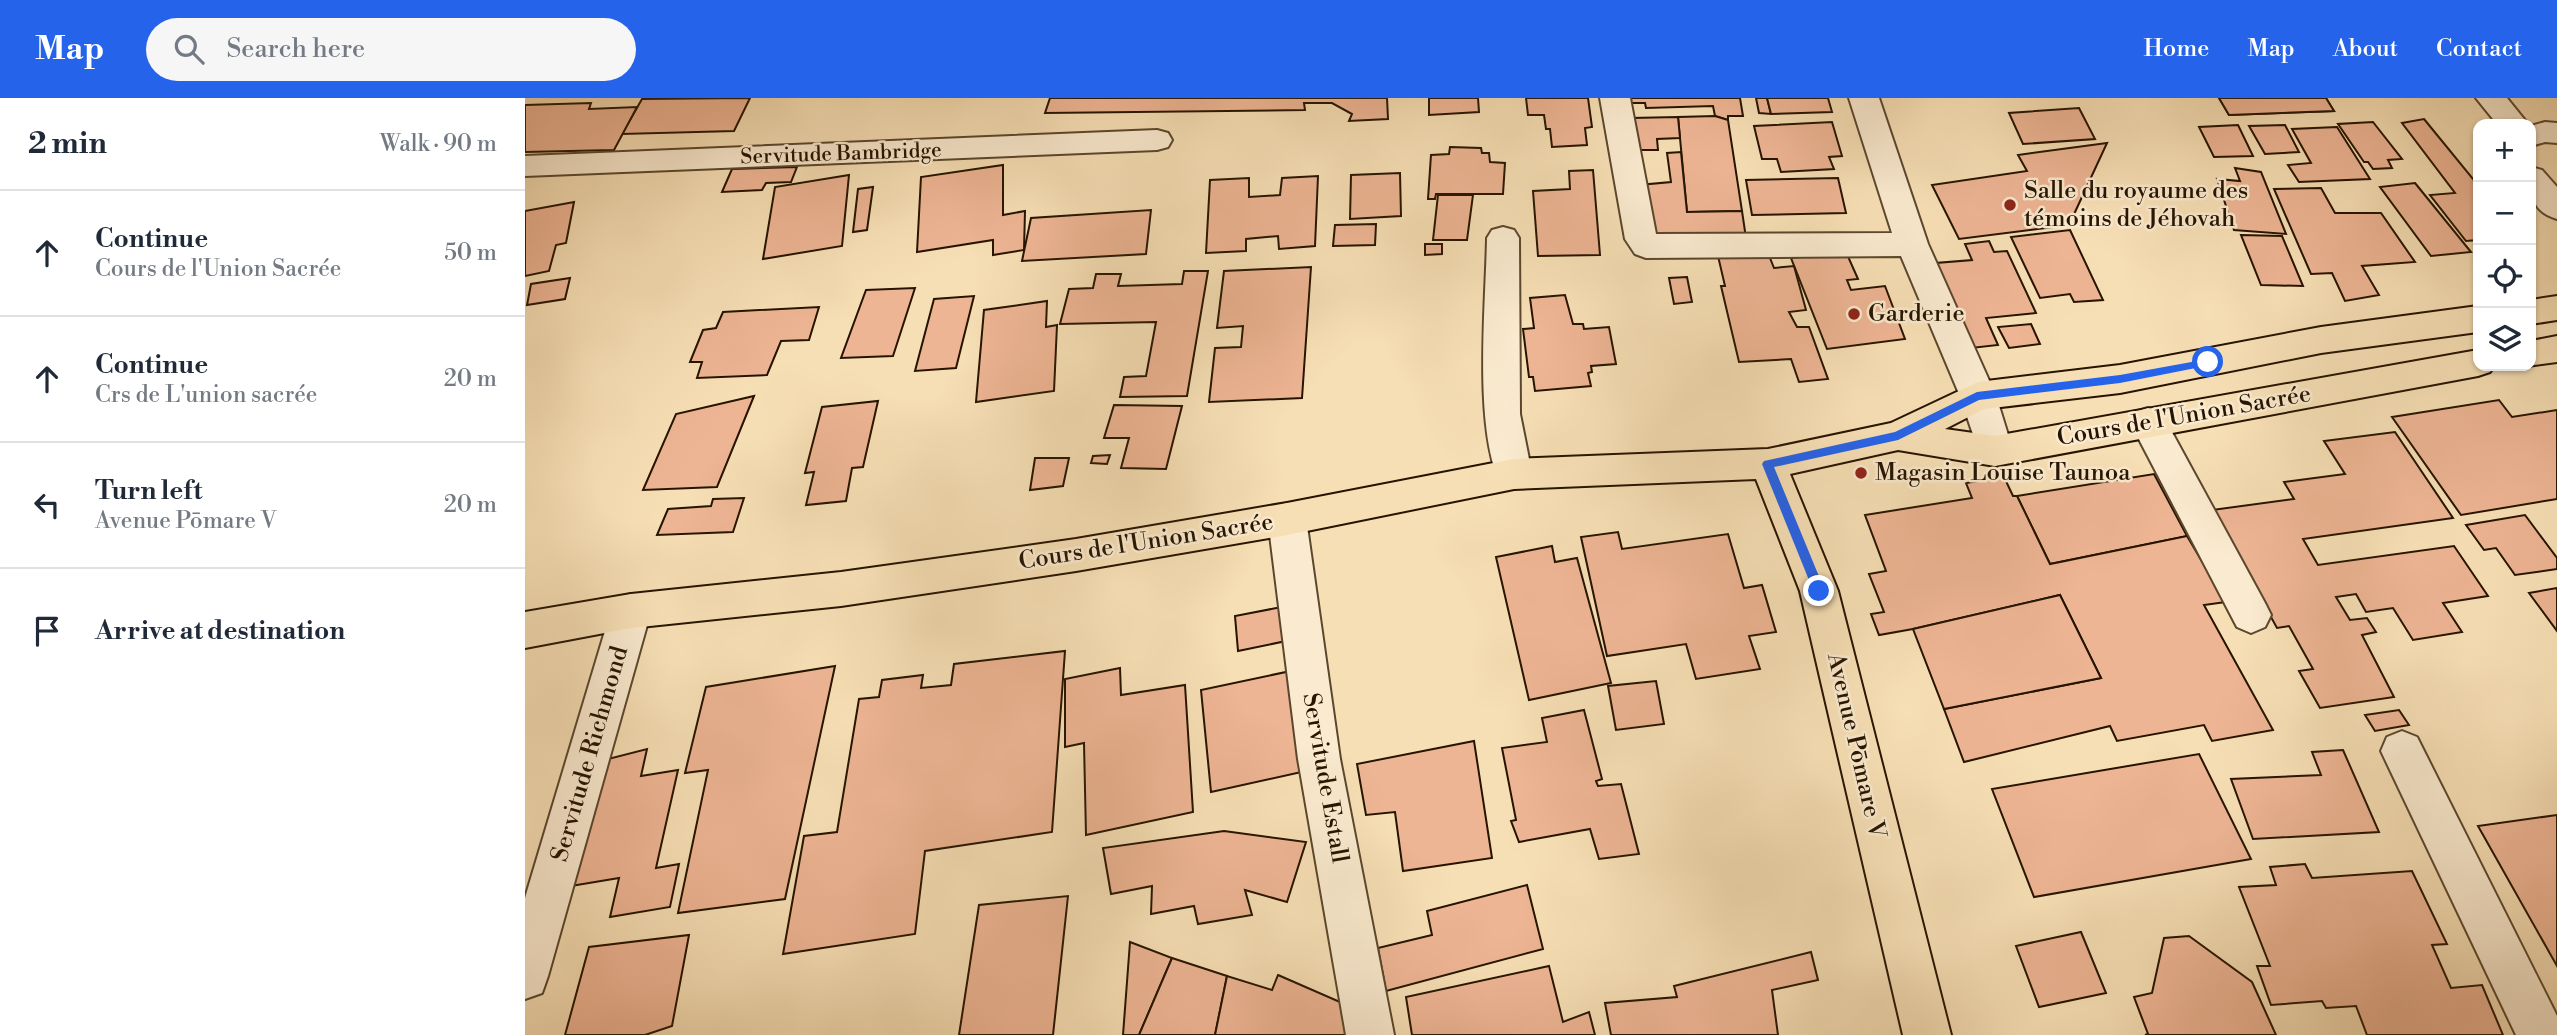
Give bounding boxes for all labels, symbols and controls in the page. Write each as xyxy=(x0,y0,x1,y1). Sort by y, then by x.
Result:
search box xyxy=(146,18,636,81)
text: Map xyxy=(35,29,104,70)
icon: search xyxy=(170,30,208,68)
text: Search here xyxy=(226,33,365,65)
text: Home xyxy=(2144,34,2209,64)
text: Map xyxy=(2247,34,2295,64)
text: About xyxy=(2333,34,2398,64)
text: Contact xyxy=(2436,34,2522,64)
map controls xyxy=(2473,119,2536,371)
button: + xyxy=(2473,119,2536,182)
text: 2 min xyxy=(28,125,107,163)
text: Walk · 90 m xyxy=(380,130,497,158)
street label: Servitude Bambridge xyxy=(740,137,942,171)
place label: Salle du royaume des témoins de Jéhovah xyxy=(2024,176,2248,234)
button: − xyxy=(2473,182,2536,245)
marker: Salle du royaume des témoins de Jéhovah xyxy=(2002,197,2018,213)
text: Continue xyxy=(95,223,208,255)
icon: ahead xyxy=(28,234,66,272)
text: 50 m xyxy=(444,239,497,267)
button: locate xyxy=(2473,245,2536,308)
text: Cours de l'Union Sacrée xyxy=(95,255,341,283)
place label: Garderie xyxy=(1868,299,1965,329)
marker: Garderie xyxy=(1846,306,1862,322)
button: layers xyxy=(2473,308,2536,371)
route start xyxy=(2192,346,2223,377)
text: Continue xyxy=(95,349,208,381)
icon: ahead xyxy=(28,360,66,398)
text: 20 m xyxy=(444,365,497,393)
street label: Cours de l'Union Sacrée xyxy=(2055,379,2313,453)
text: Crs de L'union sacrée xyxy=(95,381,317,409)
place label: Magasin Louise Taunoa xyxy=(1875,458,2131,488)
marker: Magasin Louise Taunoa xyxy=(1853,465,1869,481)
text: Turn left xyxy=(95,475,203,507)
icon: left xyxy=(28,486,66,524)
text: 20 m xyxy=(444,491,497,519)
text: Avenue Pōmare V xyxy=(95,507,277,535)
street label: Cours de l'Union Sacrée xyxy=(1017,507,1275,577)
route end xyxy=(1803,575,1834,606)
icon: arrive xyxy=(28,612,66,650)
text: Arrive at destination xyxy=(95,615,345,647)
street label: Servitude Richmond xyxy=(545,642,635,865)
street label: Avenue Pōmare V xyxy=(1820,649,1892,843)
street label: Servitude Estall xyxy=(1295,691,1355,865)

